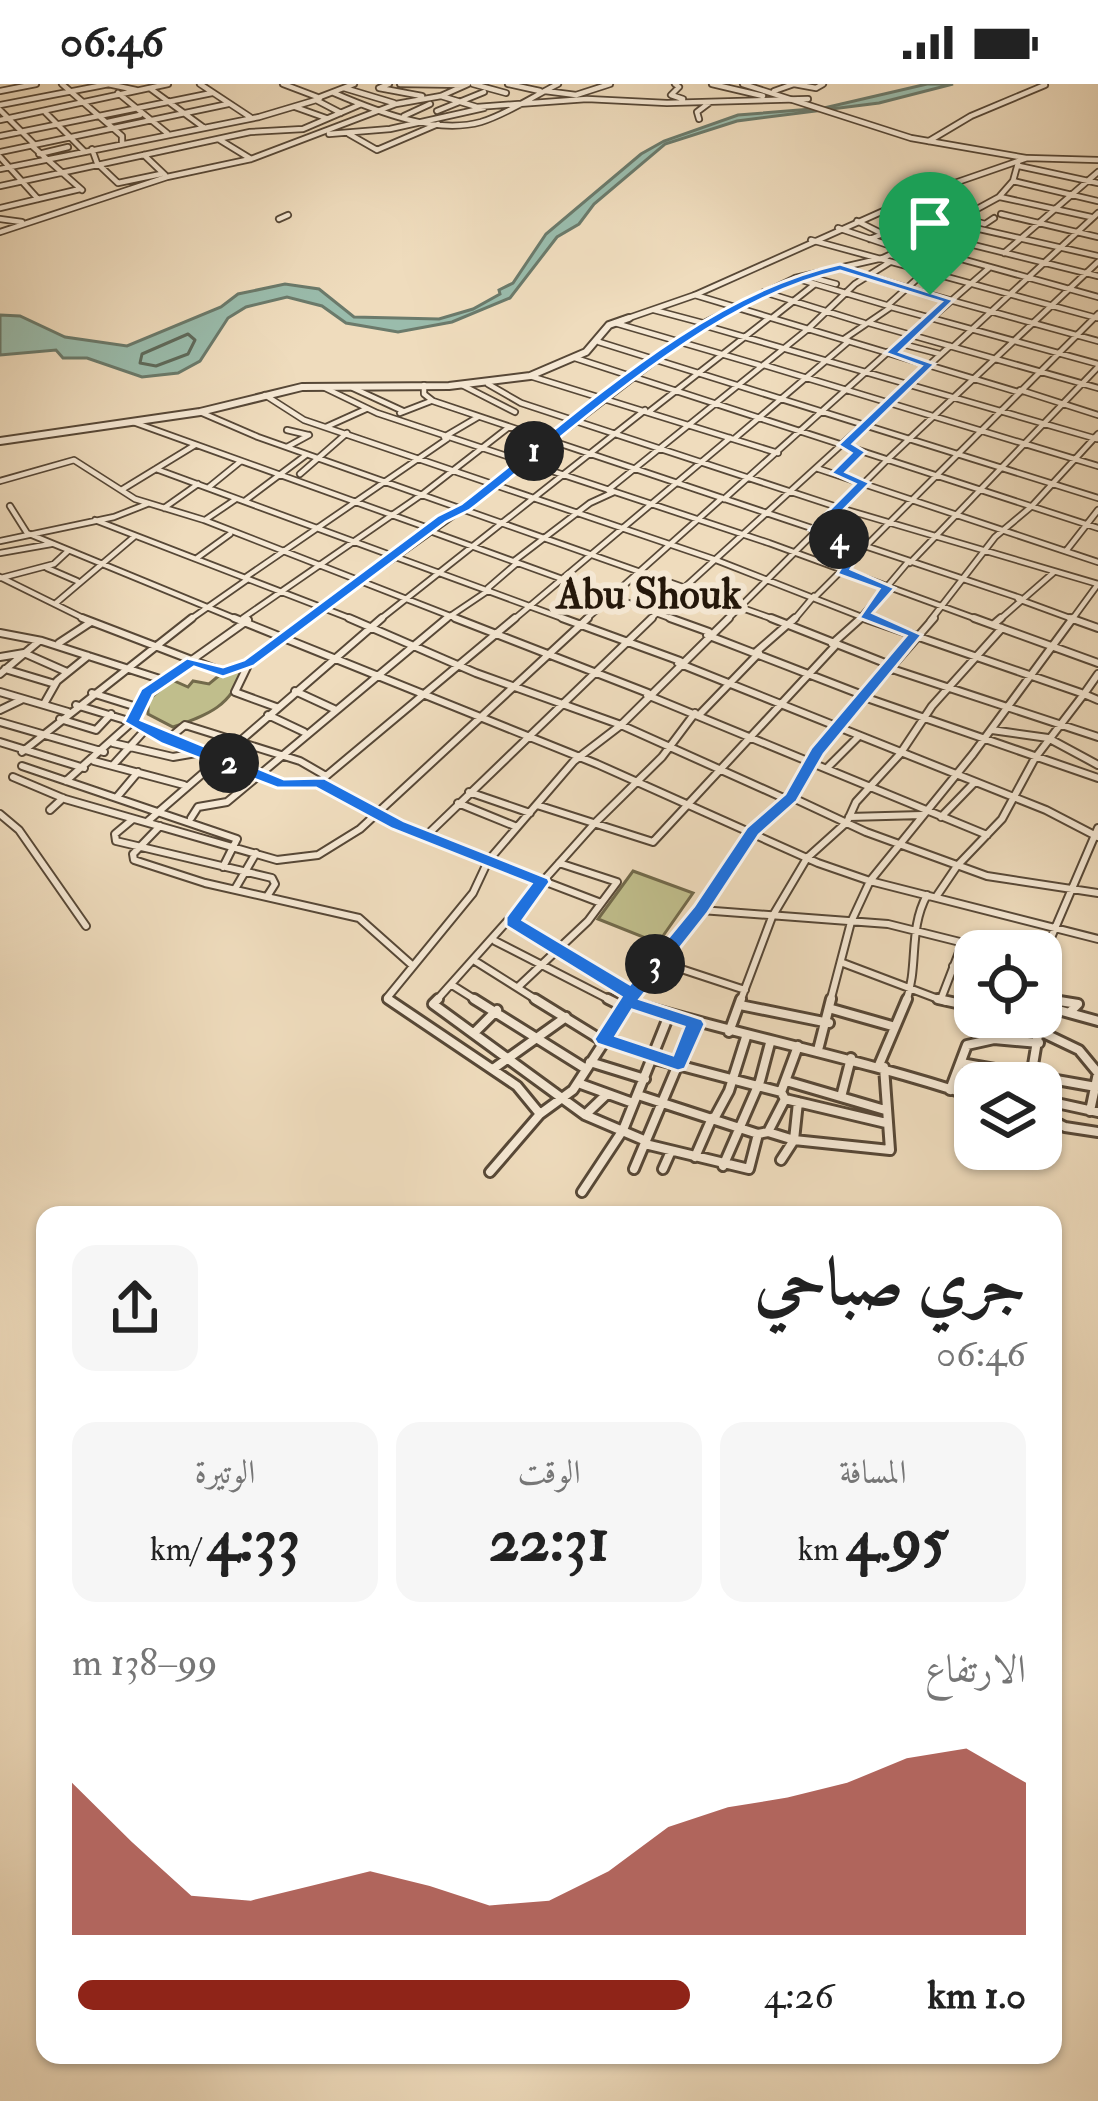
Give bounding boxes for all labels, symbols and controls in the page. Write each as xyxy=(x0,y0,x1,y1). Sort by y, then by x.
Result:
text: 06:46 xyxy=(60,14,164,70)
pin xyxy=(879,172,981,295)
icon: arrive xyxy=(897,190,963,256)
pin: 1 xyxy=(504,421,564,481)
text: 1 xyxy=(528,430,540,471)
pin: 4 xyxy=(809,509,869,569)
text: 4 xyxy=(830,518,848,559)
district label: Abu Shouk xyxy=(554,569,742,621)
pin: 2 xyxy=(199,733,259,793)
text: 2 xyxy=(221,742,237,783)
map controls xyxy=(954,930,1062,1170)
button: locate xyxy=(954,930,1062,1038)
pin: 3 xyxy=(625,934,685,994)
text: 3 xyxy=(649,943,661,984)
button: layers xyxy=(954,1062,1062,1170)
text: جري صباحي xyxy=(754,1242,1026,1325)
button: share xyxy=(72,1245,198,1371)
text: 06:46 xyxy=(936,1329,1026,1378)
text: الوتيرة xyxy=(195,1452,255,1493)
text: الوقت xyxy=(517,1452,581,1493)
text: المسافة xyxy=(839,1452,907,1493)
text: 4:33 xyxy=(207,1504,300,1579)
text: 22:31 xyxy=(489,1504,609,1579)
text: 4.95 xyxy=(846,1504,948,1579)
text: /km xyxy=(150,1529,207,1570)
text: km xyxy=(798,1529,846,1570)
text: 99–138 m xyxy=(72,1638,217,1687)
text: الارتفاع xyxy=(925,1645,1026,1694)
text: 4:26 xyxy=(764,1971,834,2020)
text: 1.0 km xyxy=(927,1971,1026,2020)

